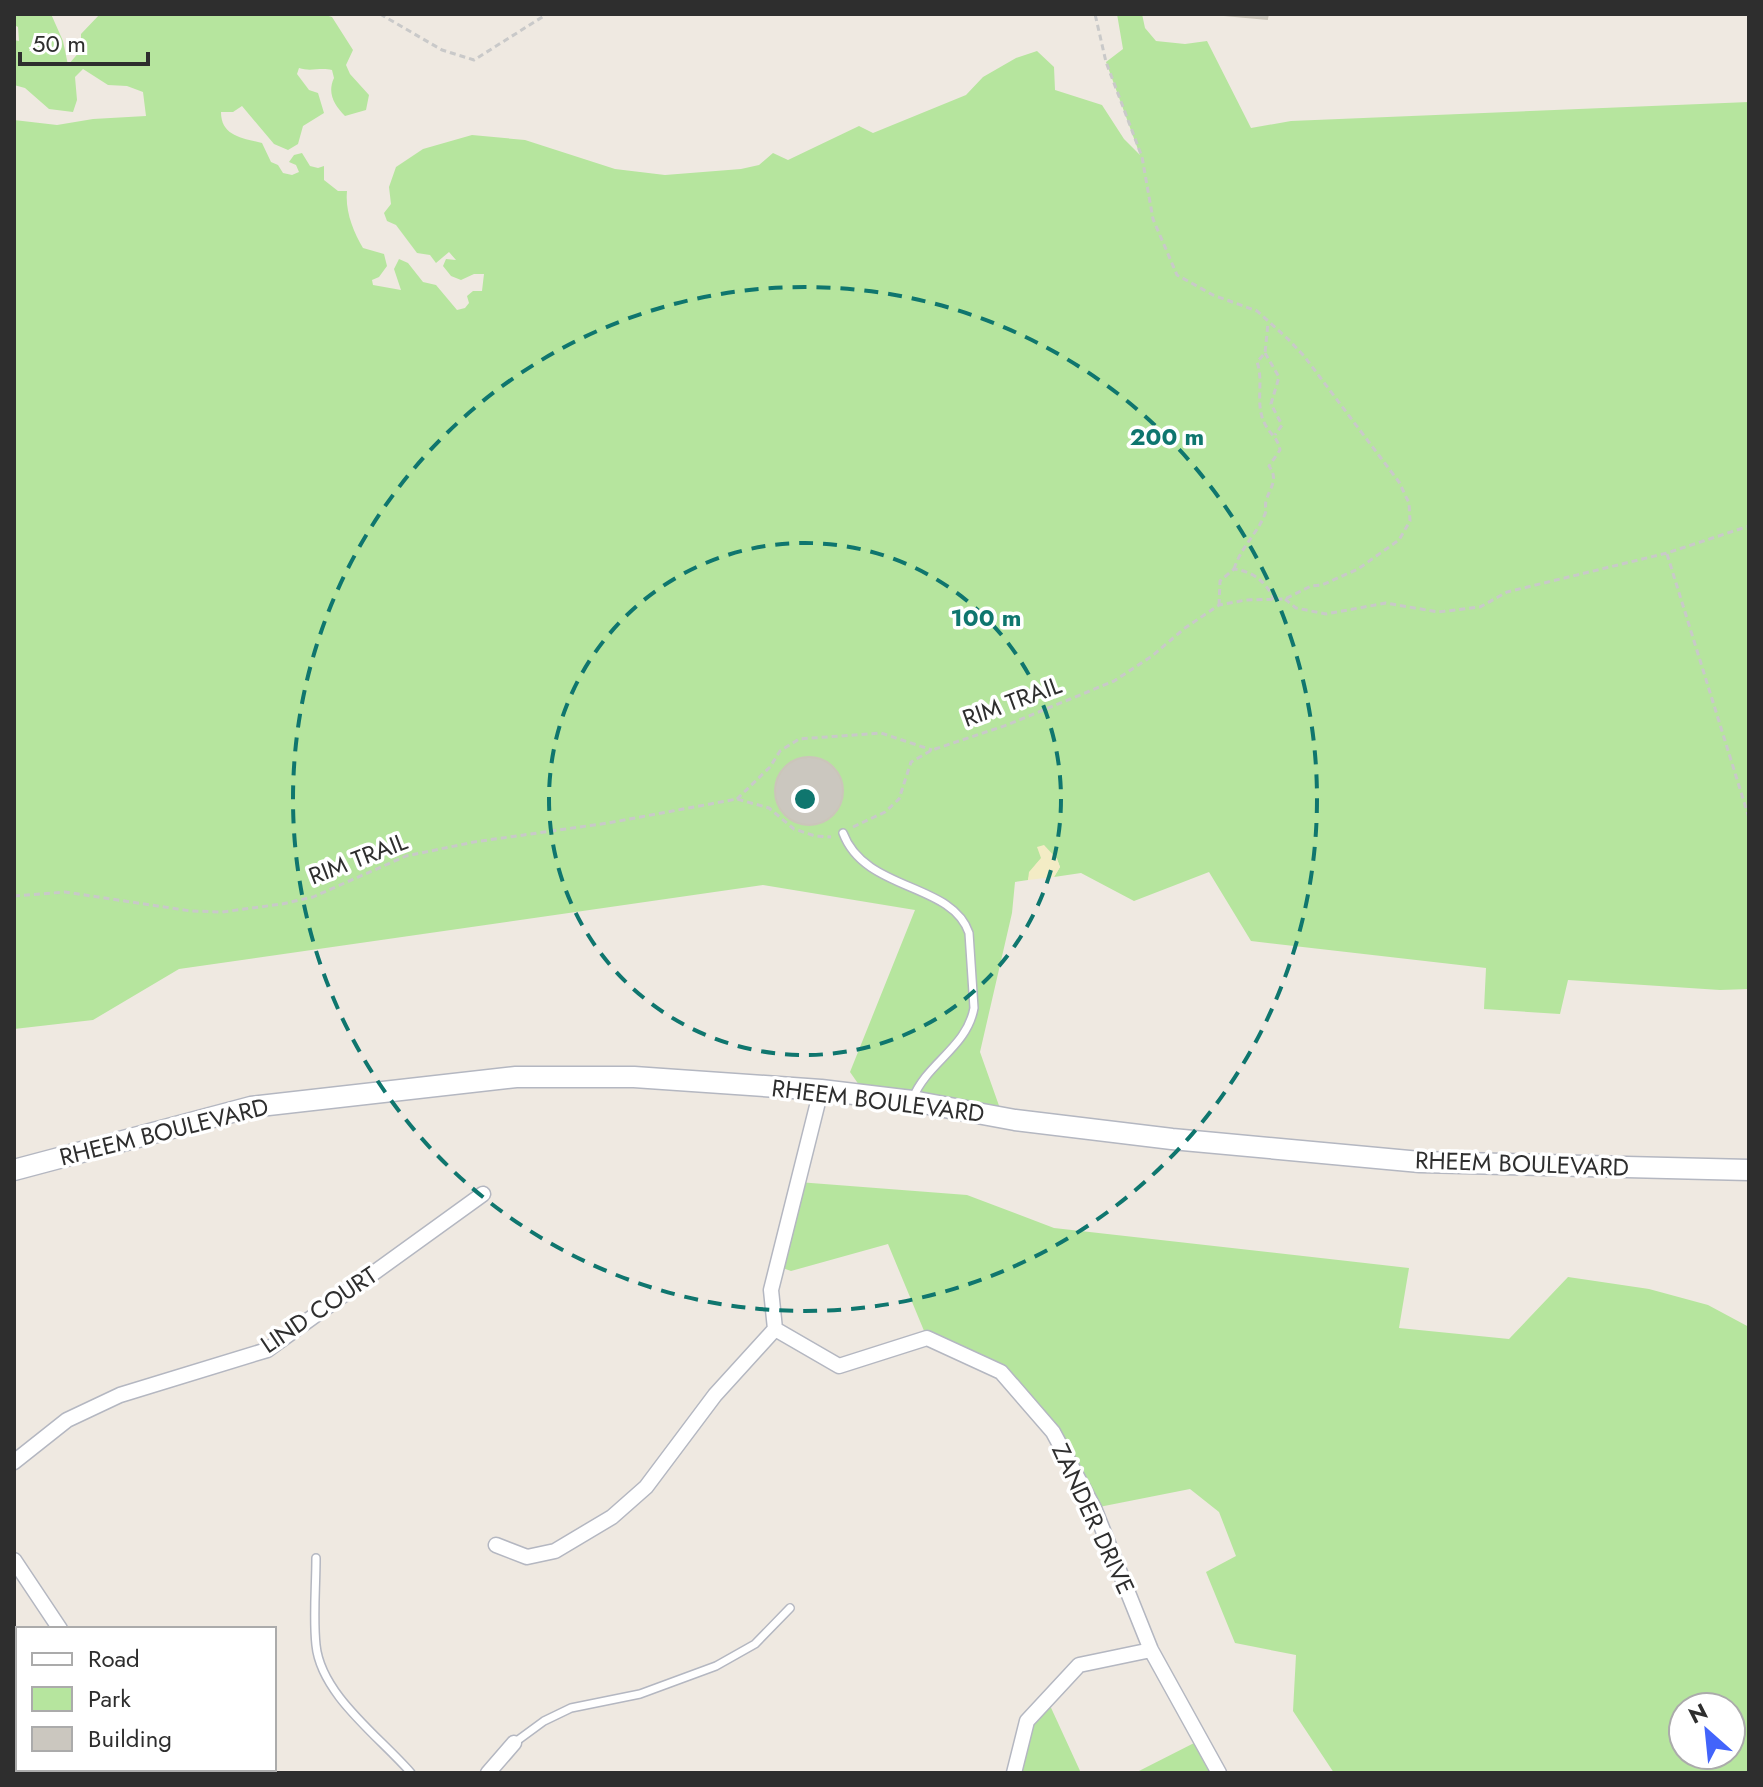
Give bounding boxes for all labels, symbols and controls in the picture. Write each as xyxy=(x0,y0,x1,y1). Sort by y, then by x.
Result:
scale bar xyxy=(20,16,148,66)
text: 50 m xyxy=(32,26,86,61)
text: 200 m xyxy=(1130,419,1204,454)
text: 100 m xyxy=(951,600,1021,635)
street label: RIM TRAIL xyxy=(957,667,1066,736)
centre of rings xyxy=(791,785,819,813)
street label: RIM TRAIL xyxy=(303,824,412,893)
street label: RHEEM BOULEVARD xyxy=(770,1070,986,1131)
street label: RHEEM BOULEVARD xyxy=(56,1089,272,1174)
street label: RHEEM BOULEVARD xyxy=(1414,1142,1630,1185)
street label: LIND COURT xyxy=(253,1258,384,1362)
street label: ZANDER DRIVE xyxy=(1043,1438,1144,1600)
legend xyxy=(16,1627,276,1771)
text: Road xyxy=(88,1641,140,1676)
text: Park xyxy=(88,1681,131,1716)
north arrow xyxy=(1667,1691,1747,1771)
text: N xyxy=(1683,1695,1713,1731)
text: Building xyxy=(88,1721,172,1756)

